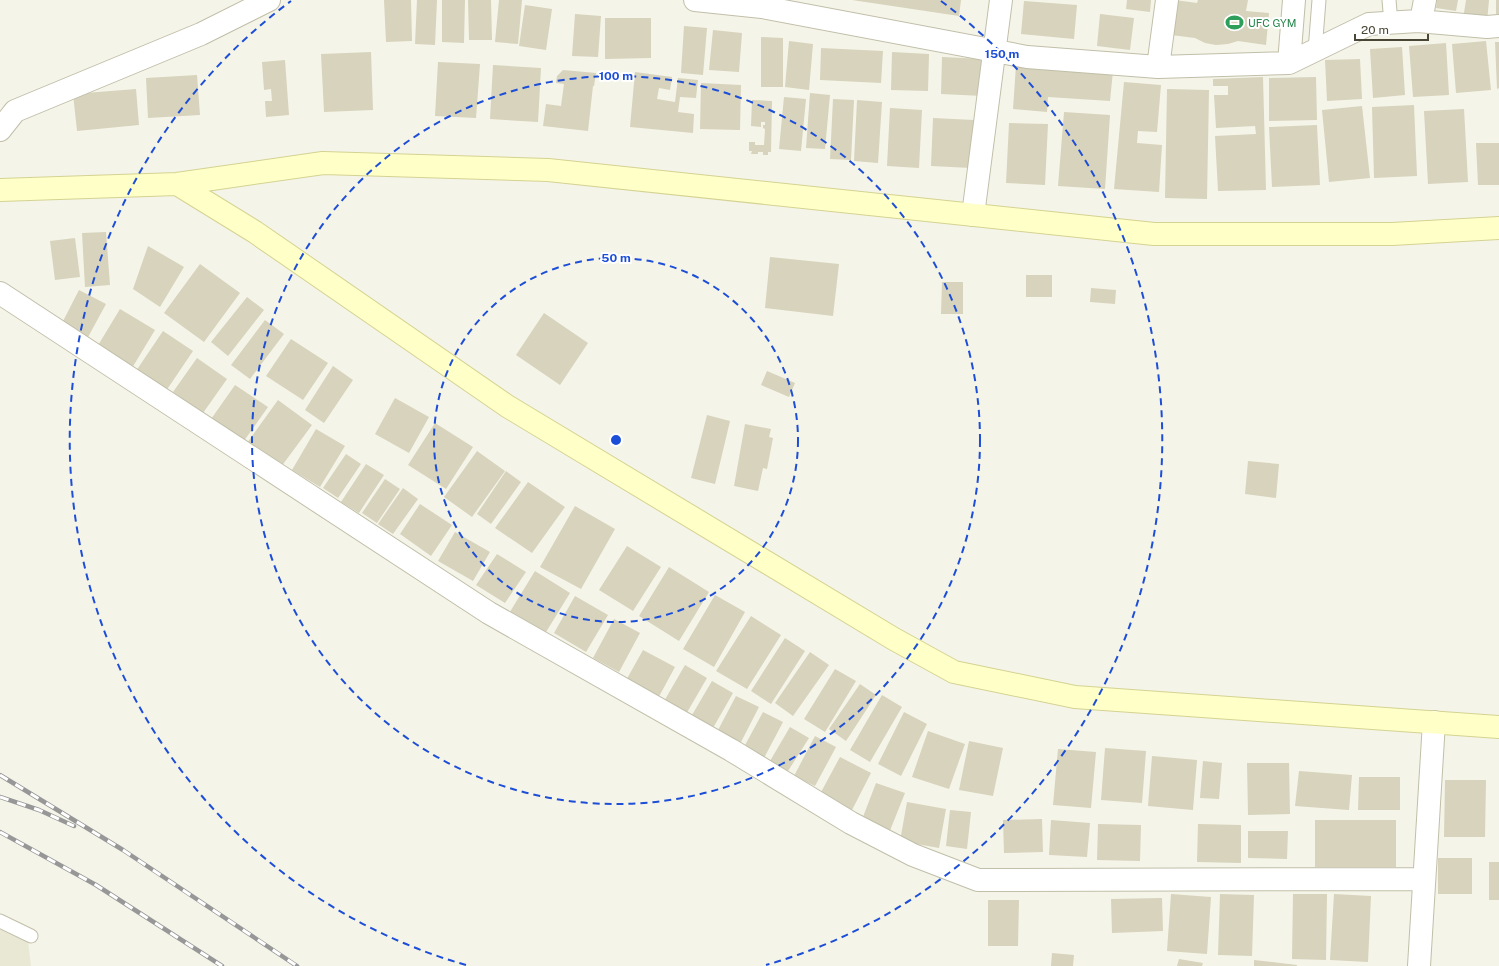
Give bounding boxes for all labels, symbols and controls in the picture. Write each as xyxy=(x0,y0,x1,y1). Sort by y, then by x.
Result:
sports icon: UFC GYM xyxy=(1225,13,1245,33)
scale bar xyxy=(1355,16,1428,42)
place label: UFC GYM xyxy=(1248,17,1297,29)
text: 20 m xyxy=(1361,23,1389,37)
text: 150 m xyxy=(985,47,1019,61)
text: 100 m xyxy=(599,69,633,83)
text: 50 m xyxy=(601,251,631,265)
centre of rings xyxy=(609,433,623,447)

